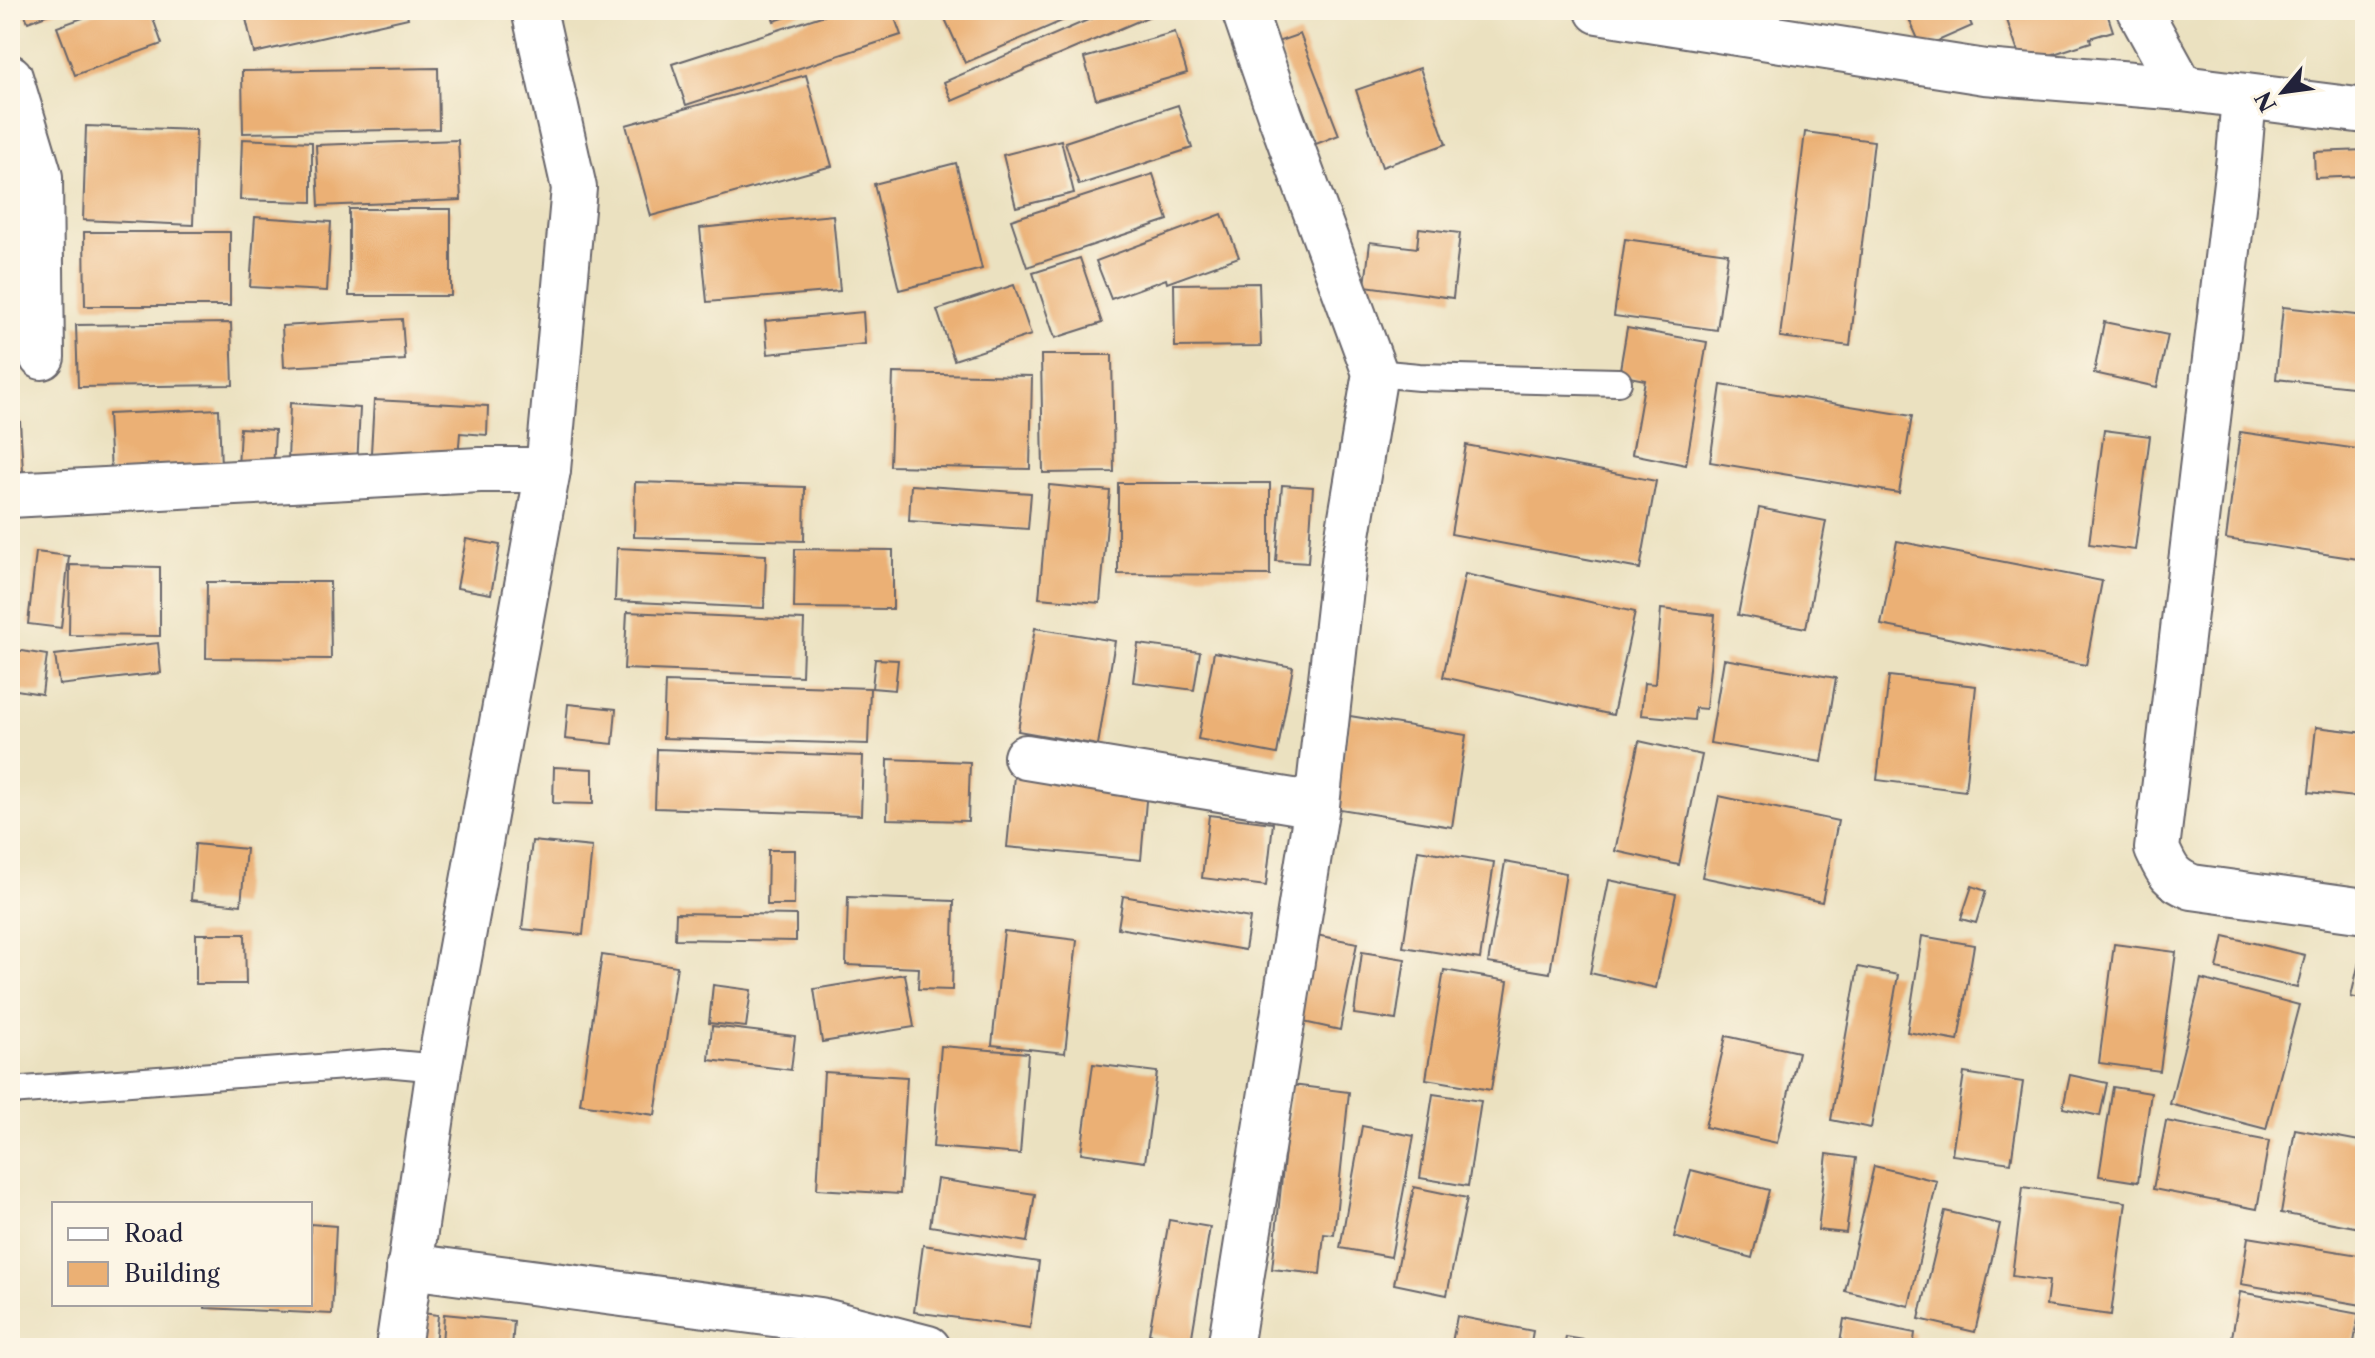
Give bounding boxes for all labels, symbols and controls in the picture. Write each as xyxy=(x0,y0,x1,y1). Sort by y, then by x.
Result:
north arrow xyxy=(2243,52,2323,132)
text: N xyxy=(2250,87,2282,116)
legend xyxy=(52,1202,312,1306)
text: Road xyxy=(124,1219,184,1248)
text: Building xyxy=(124,1259,220,1288)

